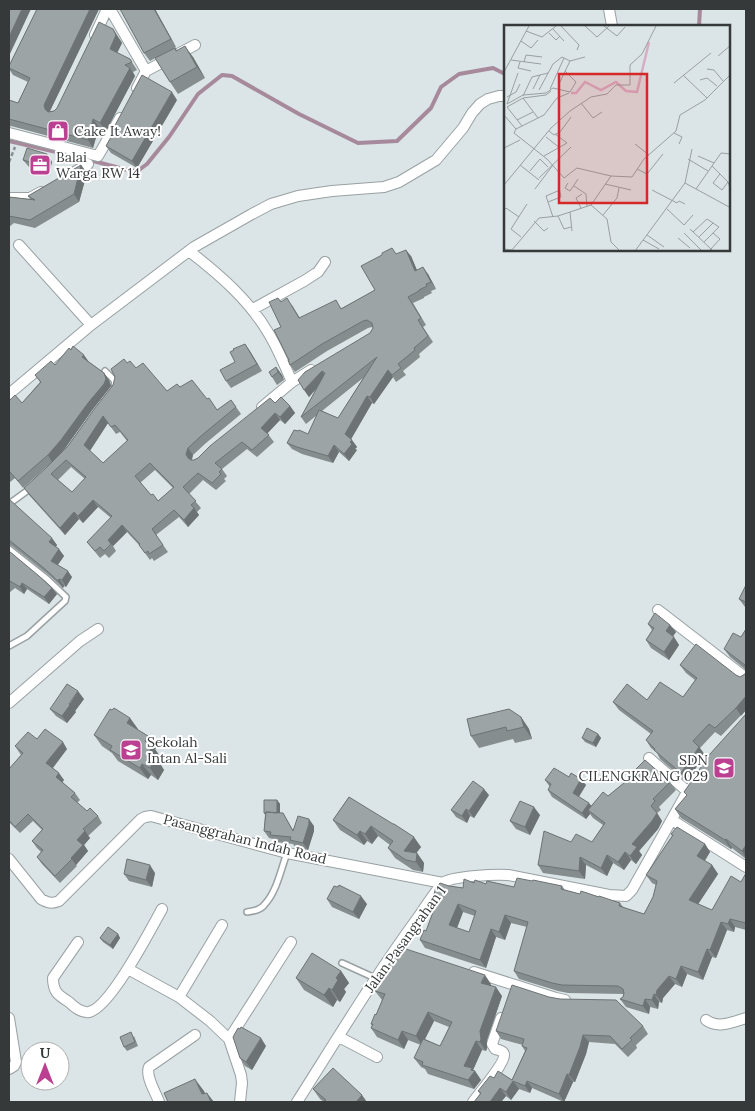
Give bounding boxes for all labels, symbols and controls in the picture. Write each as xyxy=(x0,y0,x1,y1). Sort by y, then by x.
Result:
inset map xyxy=(504,25,730,251)
shop icon: Cake It Away! xyxy=(46,119,70,143)
place label: Cake It Away! xyxy=(74,122,161,140)
place label: Balai Warga RW 14 xyxy=(56,148,141,182)
office icon: Balai Warga RW 14 xyxy=(28,153,52,177)
place label: Sekolah Intan Al-Sali xyxy=(147,733,227,767)
school or university icon: Sekolah Intan Al-Sali xyxy=(119,738,143,762)
place label: SDN CILENGKRANG 029 xyxy=(579,751,708,785)
school or university icon: SDN CILENGKRANG 029 xyxy=(712,756,736,780)
street label: Pasanggrahan Indah Road xyxy=(162,810,328,868)
street label: Jalan Pasangrahan 1 xyxy=(360,882,450,997)
north arrow xyxy=(20,1041,70,1091)
text: U xyxy=(40,1044,51,1062)

